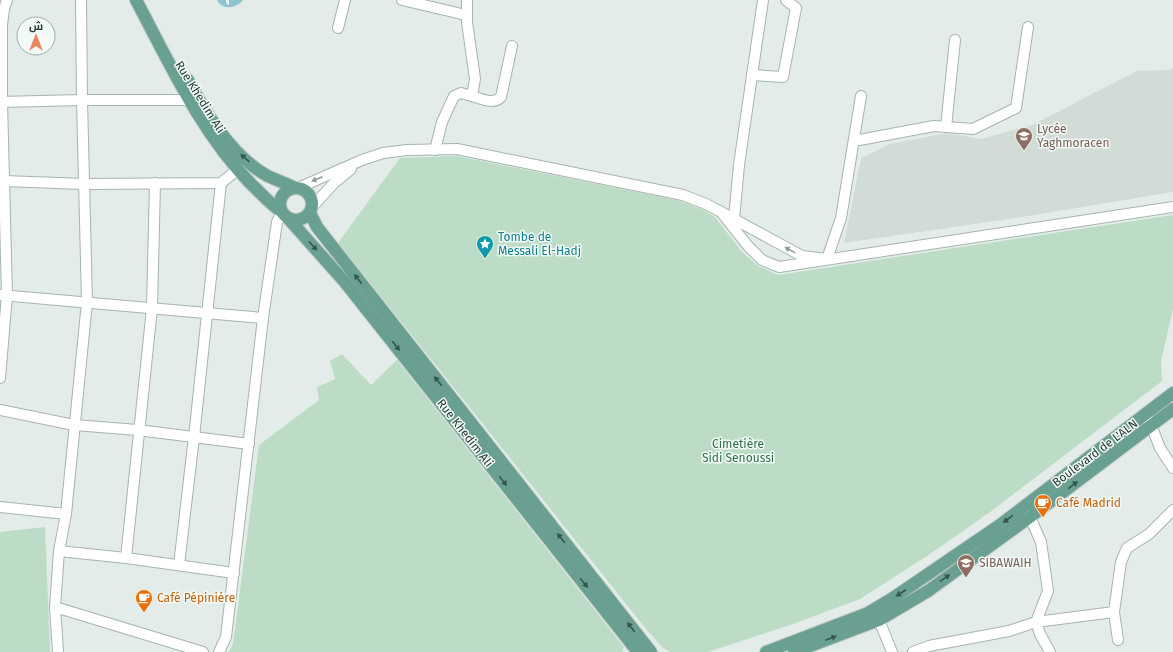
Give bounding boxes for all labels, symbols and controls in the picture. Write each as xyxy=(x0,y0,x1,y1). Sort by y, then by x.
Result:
north arrow xyxy=(16,16,56,56)
text: ش xyxy=(29,20,43,33)
street label: Rue Khedim Ali xyxy=(172,58,228,136)
place label: Lycée Yaghmoracen xyxy=(1037,122,1109,150)
school or university icon: Lycée Yaghmoracen xyxy=(1014,126,1034,151)
one-way arrow xyxy=(240,153,250,163)
one-way arrow xyxy=(310,177,322,183)
place label: Tombe de Messali El-Hadj xyxy=(498,230,581,258)
place icon: Tombe de Messali El-Hadj xyxy=(475,234,495,259)
one-way arrow xyxy=(308,242,317,251)
one-way arrow xyxy=(784,246,796,253)
one-way arrow xyxy=(353,273,362,284)
one-way arrow xyxy=(392,341,400,352)
one-way arrow xyxy=(434,375,442,386)
street label: Rue Khedim Ali xyxy=(434,396,496,470)
street label: Boulevard de L'ALN xyxy=(1050,416,1140,490)
park label: Cimetière Sidi Senoussi xyxy=(702,437,774,465)
one-way arrow xyxy=(499,475,507,486)
one-way arrow xyxy=(1067,480,1078,489)
cafe icon: Café Madrid xyxy=(1033,493,1053,518)
place label: Café Madrid xyxy=(1056,496,1121,510)
one-way arrow xyxy=(1003,515,1014,523)
one-way arrow xyxy=(557,533,566,544)
school or university icon: SIBAWAIH xyxy=(956,553,976,578)
place label: SIBAWAIH xyxy=(979,556,1032,570)
one-way arrow xyxy=(940,574,951,582)
one-way arrow xyxy=(580,577,588,588)
cafe icon: Café Pépiniére xyxy=(134,588,154,613)
one-way arrow xyxy=(896,589,907,596)
place label: Café Pépiniére xyxy=(157,591,235,605)
one-way arrow xyxy=(627,621,636,632)
one-way arrow xyxy=(825,635,837,641)

